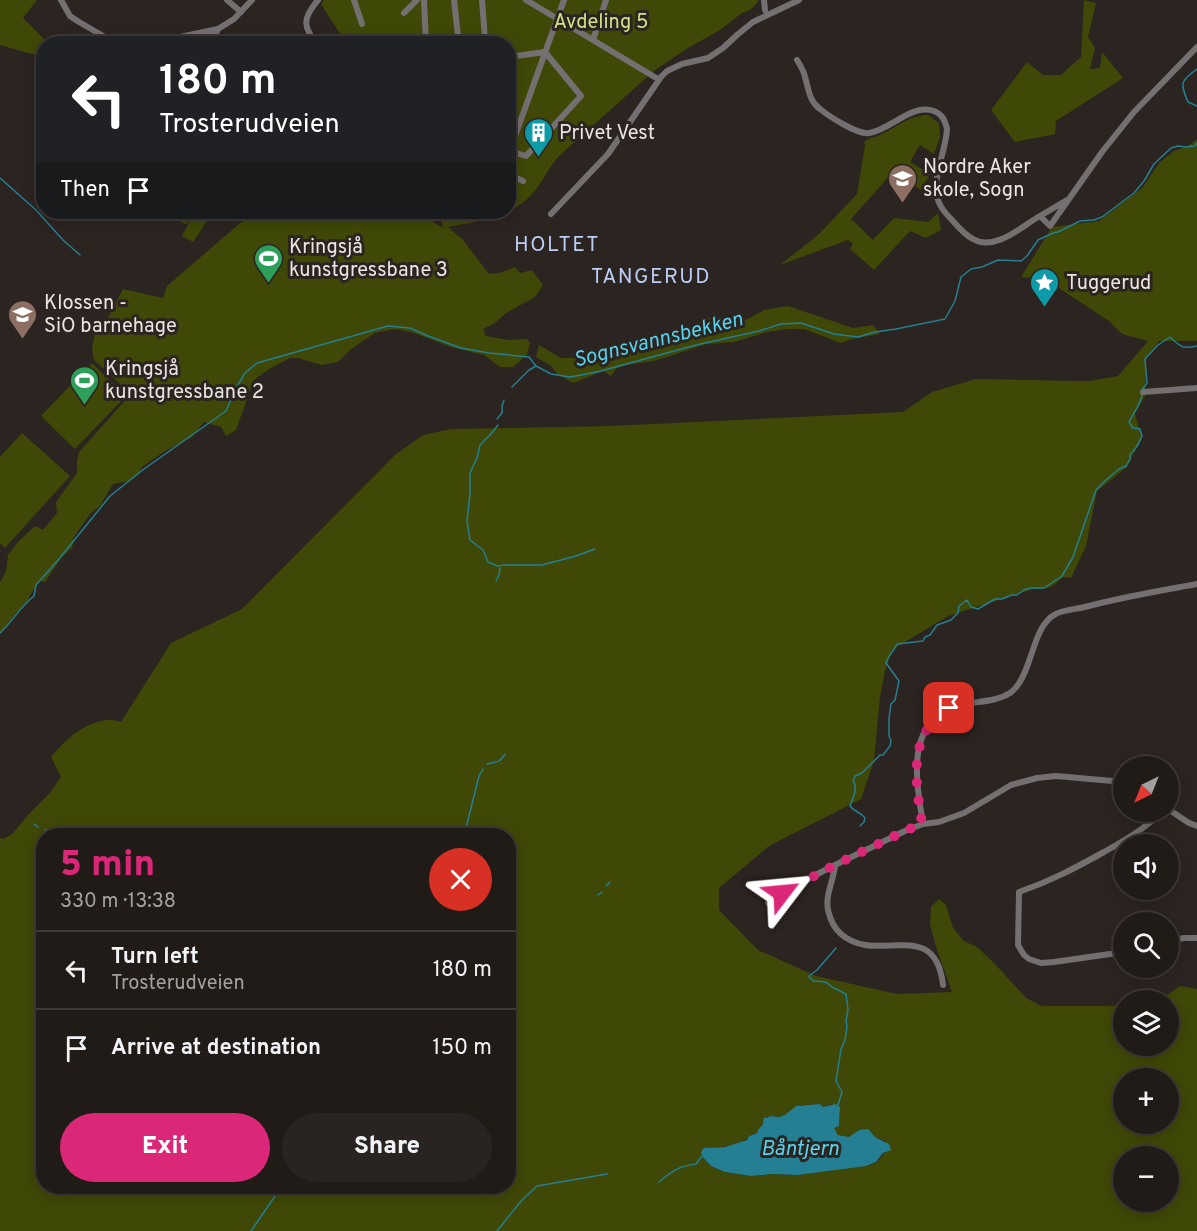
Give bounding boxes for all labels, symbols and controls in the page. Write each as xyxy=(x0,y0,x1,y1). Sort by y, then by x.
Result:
park label: Avdeling 5 xyxy=(554,10,648,36)
text: 180 m xyxy=(159,56,276,109)
icon: left xyxy=(60,60,138,138)
text: Trosterudveien xyxy=(159,108,340,142)
building icon: Privet Vest xyxy=(522,116,554,158)
place label: Privet Vest xyxy=(559,121,655,147)
place label: Nordre Aker skole, Sogn xyxy=(923,155,1031,204)
school or university icon: Nordre Aker skole, Sogn xyxy=(886,162,918,204)
icon: arrive xyxy=(122,174,155,207)
text: Then xyxy=(60,177,110,204)
district label: HOLTET xyxy=(514,232,600,259)
place label: Kringsjå kunstgressbane 3 xyxy=(289,235,448,284)
sports icon: Kringsjå kunstgressbane 3 xyxy=(252,242,284,284)
district label: TANGERUD xyxy=(591,264,711,291)
place icon: Tuggerud xyxy=(1029,266,1061,308)
place label: Tuggerud xyxy=(1066,271,1151,297)
place label: Klossen - SiO barnehage xyxy=(44,291,177,340)
school or university icon: Klossen - SiO barnehage xyxy=(7,298,39,340)
water label: Sognsvannsbekken xyxy=(571,306,746,375)
place label: Kringsjå kunstgressbane 2 xyxy=(105,357,264,406)
sports icon: Kringsjå kunstgressbane 2 xyxy=(68,364,100,406)
pin xyxy=(923,682,974,733)
icon: arrive xyxy=(932,691,965,724)
north arrow xyxy=(1113,756,1179,822)
map controls xyxy=(1113,756,1179,1212)
button: sound xyxy=(1113,834,1179,900)
text: 5 min xyxy=(60,843,155,889)
button: close xyxy=(429,848,492,911)
position arrow xyxy=(750,861,814,925)
text: 330 m · 13:38 xyxy=(60,889,176,915)
button: search xyxy=(1113,912,1179,978)
text: Turn left xyxy=(111,944,199,971)
icon: left xyxy=(60,954,93,987)
text: 180 m xyxy=(433,957,492,984)
text: Trosterudveien xyxy=(111,971,245,997)
button: layers xyxy=(1113,990,1179,1056)
icon: arrive xyxy=(60,1032,93,1065)
text: Arrive at destination xyxy=(111,1035,321,1062)
text: 150 m xyxy=(432,1035,492,1062)
button: + xyxy=(1113,1068,1179,1134)
button: Exit xyxy=(60,1113,270,1182)
button: Share xyxy=(282,1113,492,1182)
water label: Båntjern xyxy=(761,1136,840,1163)
button: − xyxy=(1113,1146,1179,1212)

